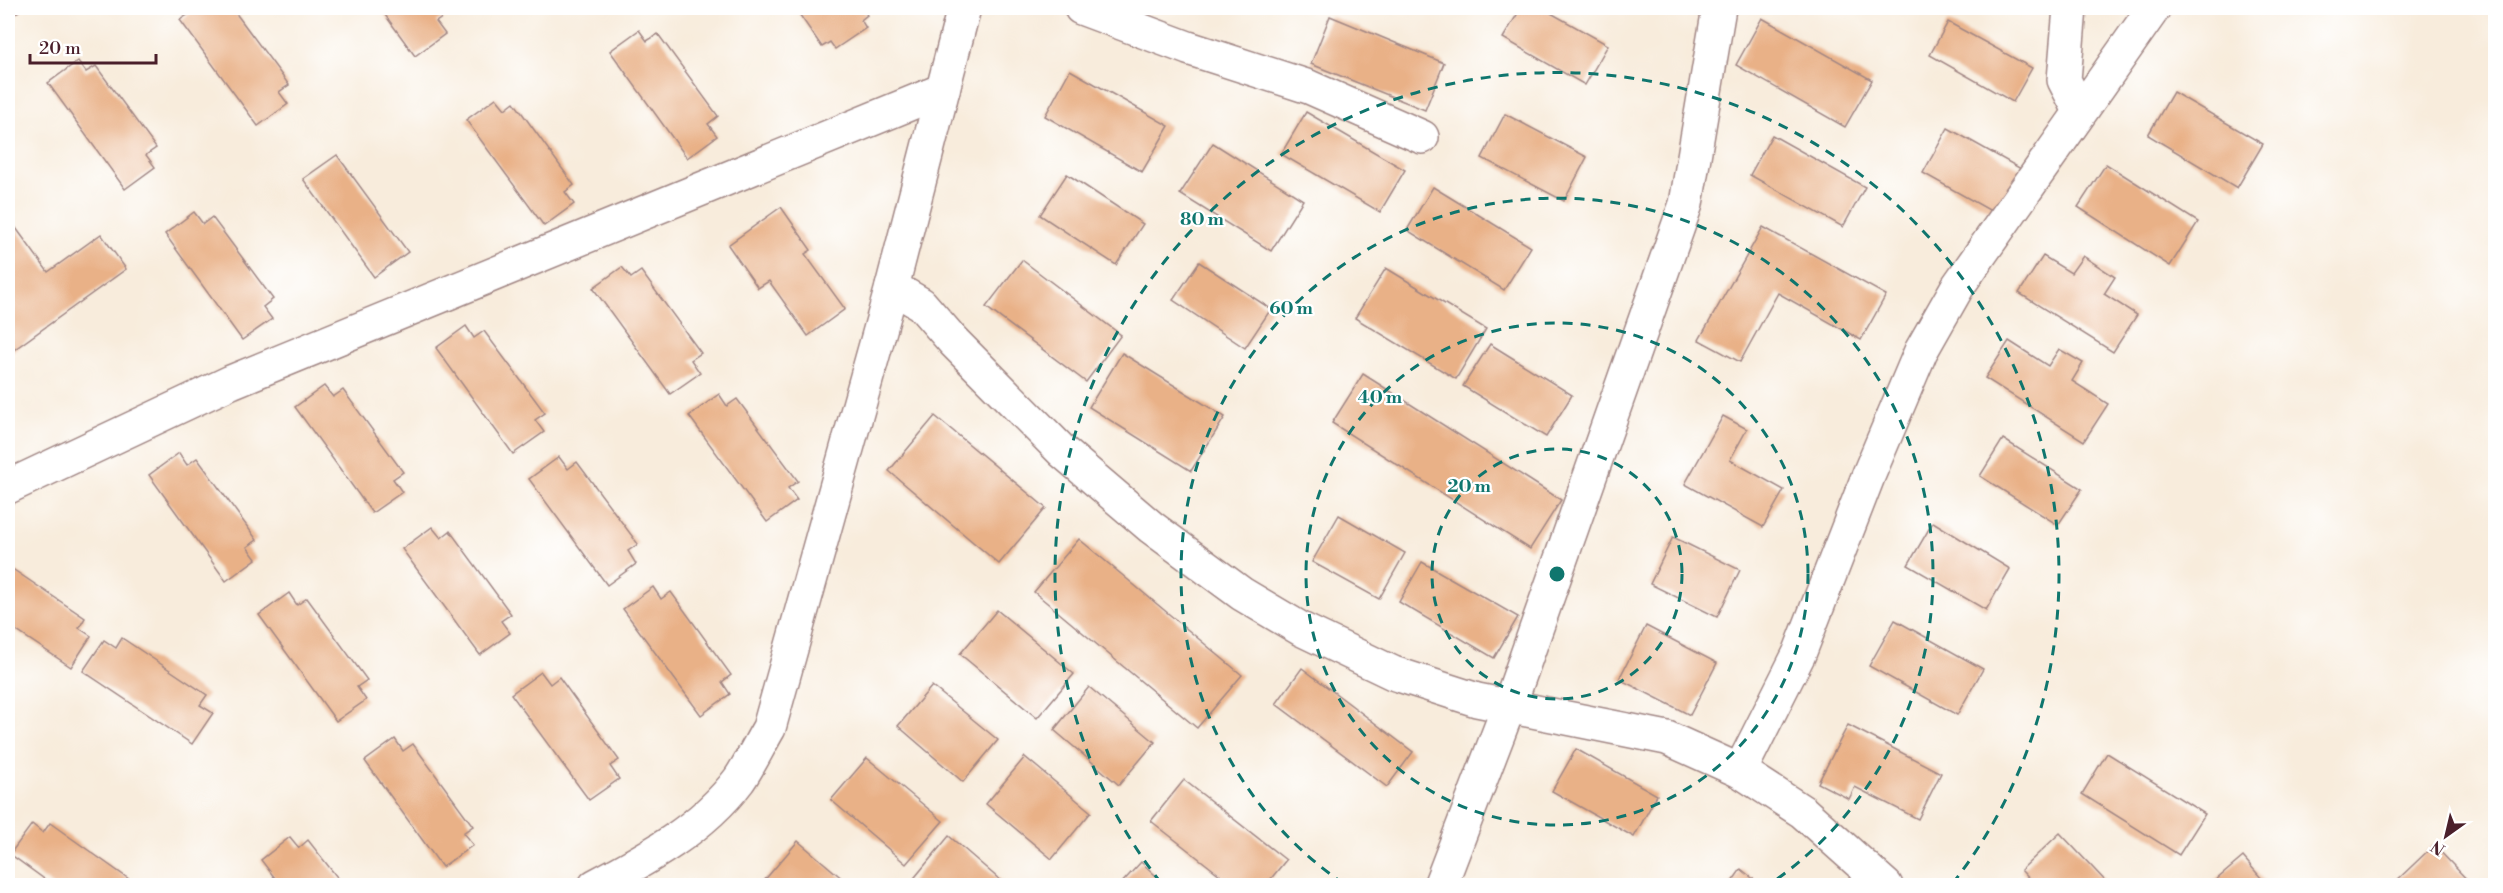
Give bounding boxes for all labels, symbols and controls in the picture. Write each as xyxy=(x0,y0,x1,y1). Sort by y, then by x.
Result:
scale bar xyxy=(30,27,156,65)
text: 20 m xyxy=(39,37,81,60)
text: 80 m xyxy=(1180,208,1225,231)
text: 60 m xyxy=(1269,297,1313,320)
text: 40 m xyxy=(1358,386,1403,409)
text: 20 m xyxy=(1447,475,1491,498)
centre of rings xyxy=(1547,564,1567,584)
north arrow xyxy=(2416,806,2476,866)
text: N xyxy=(2427,836,2449,859)

